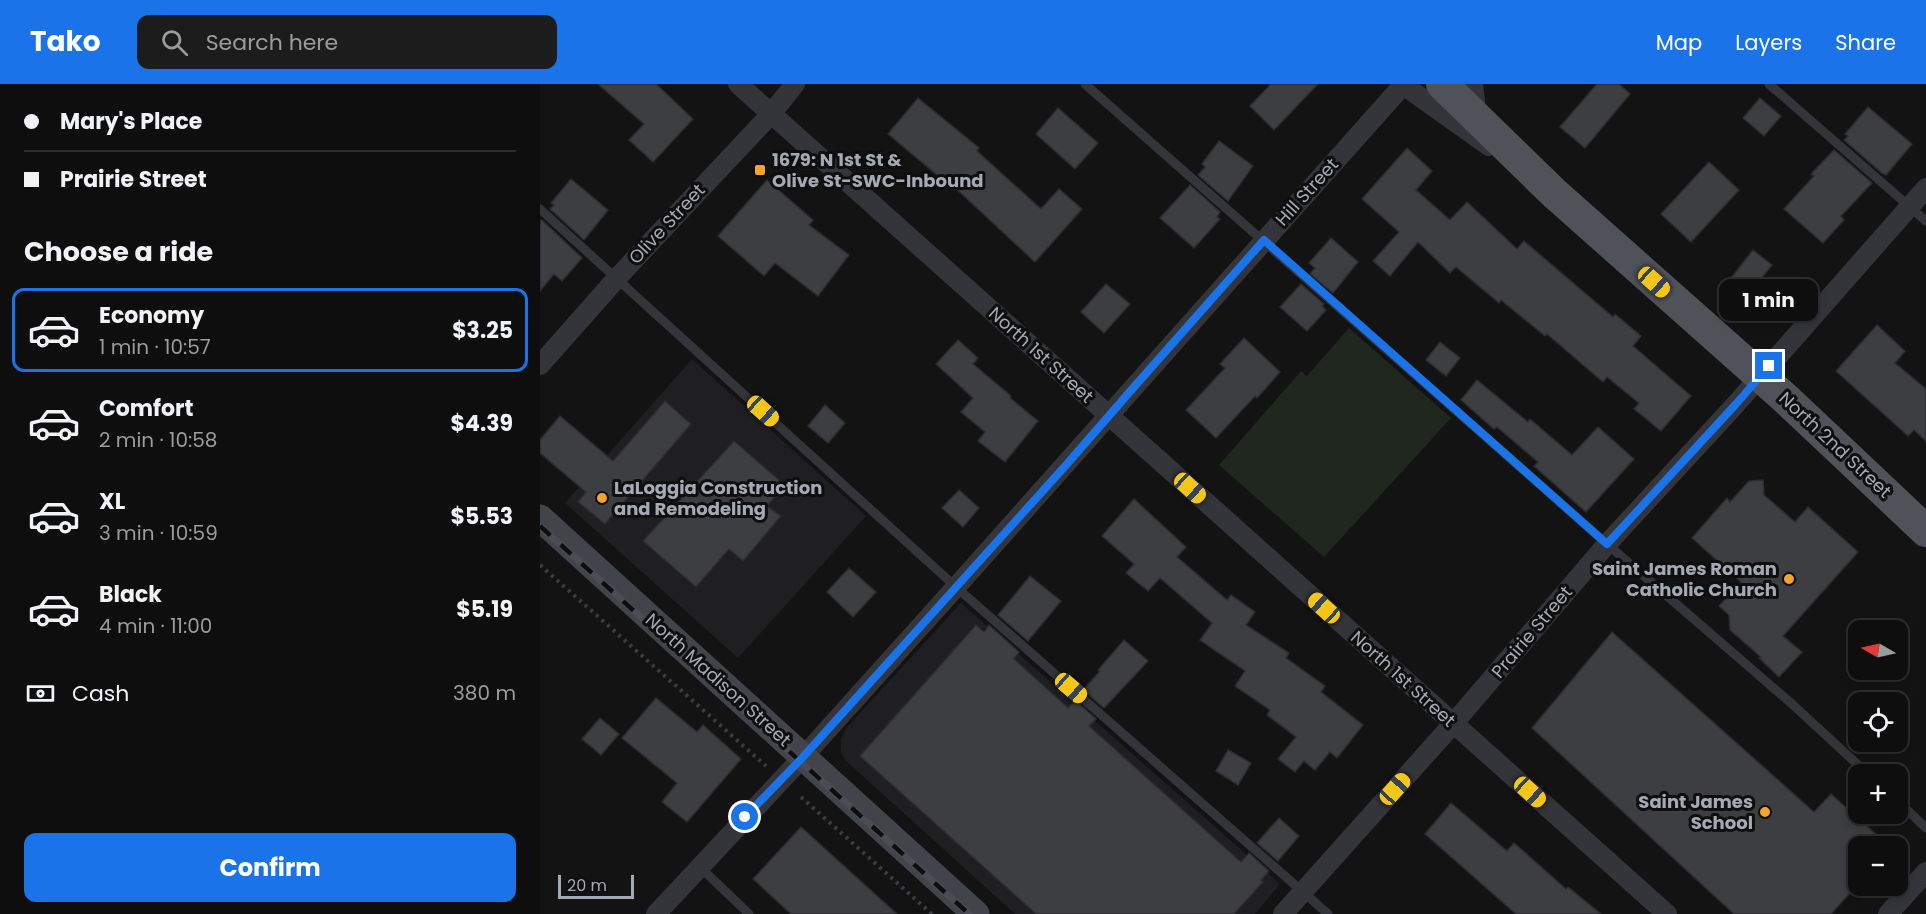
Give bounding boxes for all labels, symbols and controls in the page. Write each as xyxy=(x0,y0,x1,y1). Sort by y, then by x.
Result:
search box xyxy=(137,15,557,69)
text: Tako xyxy=(30,22,101,61)
icon: search xyxy=(158,26,191,59)
text: Search here xyxy=(206,27,338,58)
text: Map xyxy=(1656,28,1702,57)
text: Layers xyxy=(1735,28,1802,57)
text: Share xyxy=(1835,28,1896,57)
text: Mary's Place xyxy=(60,106,202,137)
place label: 1679: N 1st St & Olive St-SWC-Inbound xyxy=(772,147,984,193)
street label: Hill Street xyxy=(1269,152,1344,231)
marker: 1679: N 1st St & Olive St-SWC-Inbound xyxy=(753,163,767,177)
text: Prairie Street xyxy=(60,164,207,195)
street label: Olive Street xyxy=(623,178,710,269)
text: Choose a ride xyxy=(24,233,213,270)
car xyxy=(1635,263,1673,301)
callout: 1 min xyxy=(1720,279,1818,321)
text: 1 min xyxy=(1742,286,1795,314)
text: Economy xyxy=(99,300,204,331)
street label: North 1st Street xyxy=(984,301,1099,408)
icon: car xyxy=(27,303,81,357)
text: $3.25 xyxy=(452,315,513,346)
text: 1 min · 10:57 xyxy=(99,333,211,361)
route end xyxy=(1755,352,1782,379)
street label: North 2nd Street xyxy=(1774,386,1897,503)
car xyxy=(744,392,782,430)
text: Comfort xyxy=(99,393,193,424)
icon: car xyxy=(27,396,81,450)
text: $4.39 xyxy=(451,408,513,439)
text: 2 min · 10:58 xyxy=(99,426,217,454)
car xyxy=(1171,469,1209,507)
place label: LaLoggia Construction and Remodeling xyxy=(614,475,822,521)
text: XL xyxy=(99,486,125,517)
icon: car xyxy=(27,489,81,543)
marker: LaLoggia Construction and Remodeling xyxy=(595,491,609,505)
text: $5.53 xyxy=(450,501,513,532)
text: 3 min · 10:59 xyxy=(99,519,218,547)
place label: Saint James Roman Catholic Church xyxy=(1592,556,1777,602)
marker: Saint James Roman Catholic Church xyxy=(1782,572,1796,586)
text: Black xyxy=(99,579,162,610)
street label: Prairie Street xyxy=(1486,580,1578,683)
icon: car xyxy=(27,582,81,636)
car xyxy=(1305,589,1343,627)
text: $5.19 xyxy=(456,594,513,625)
street label: North Madison Street xyxy=(640,607,797,752)
text: 4 min · 11:00 xyxy=(99,612,212,640)
north arrow xyxy=(1848,620,1908,680)
map controls xyxy=(1848,620,1908,896)
street label: North 1st Street xyxy=(1346,625,1461,732)
car xyxy=(1052,669,1090,707)
icon: cash xyxy=(24,677,57,710)
text: Cash xyxy=(72,678,129,709)
text: 380 m xyxy=(453,679,516,707)
button: locate xyxy=(1848,692,1908,752)
button: + xyxy=(1848,764,1908,824)
car xyxy=(1376,770,1414,808)
car xyxy=(1511,773,1549,811)
place label: Saint James School xyxy=(1638,789,1753,835)
route start xyxy=(731,803,758,830)
marker: Saint James School xyxy=(1758,805,1772,819)
button: Confirm xyxy=(24,833,516,902)
button: − xyxy=(1848,836,1908,896)
scale bar xyxy=(558,872,634,900)
text: 20 m xyxy=(567,874,607,897)

